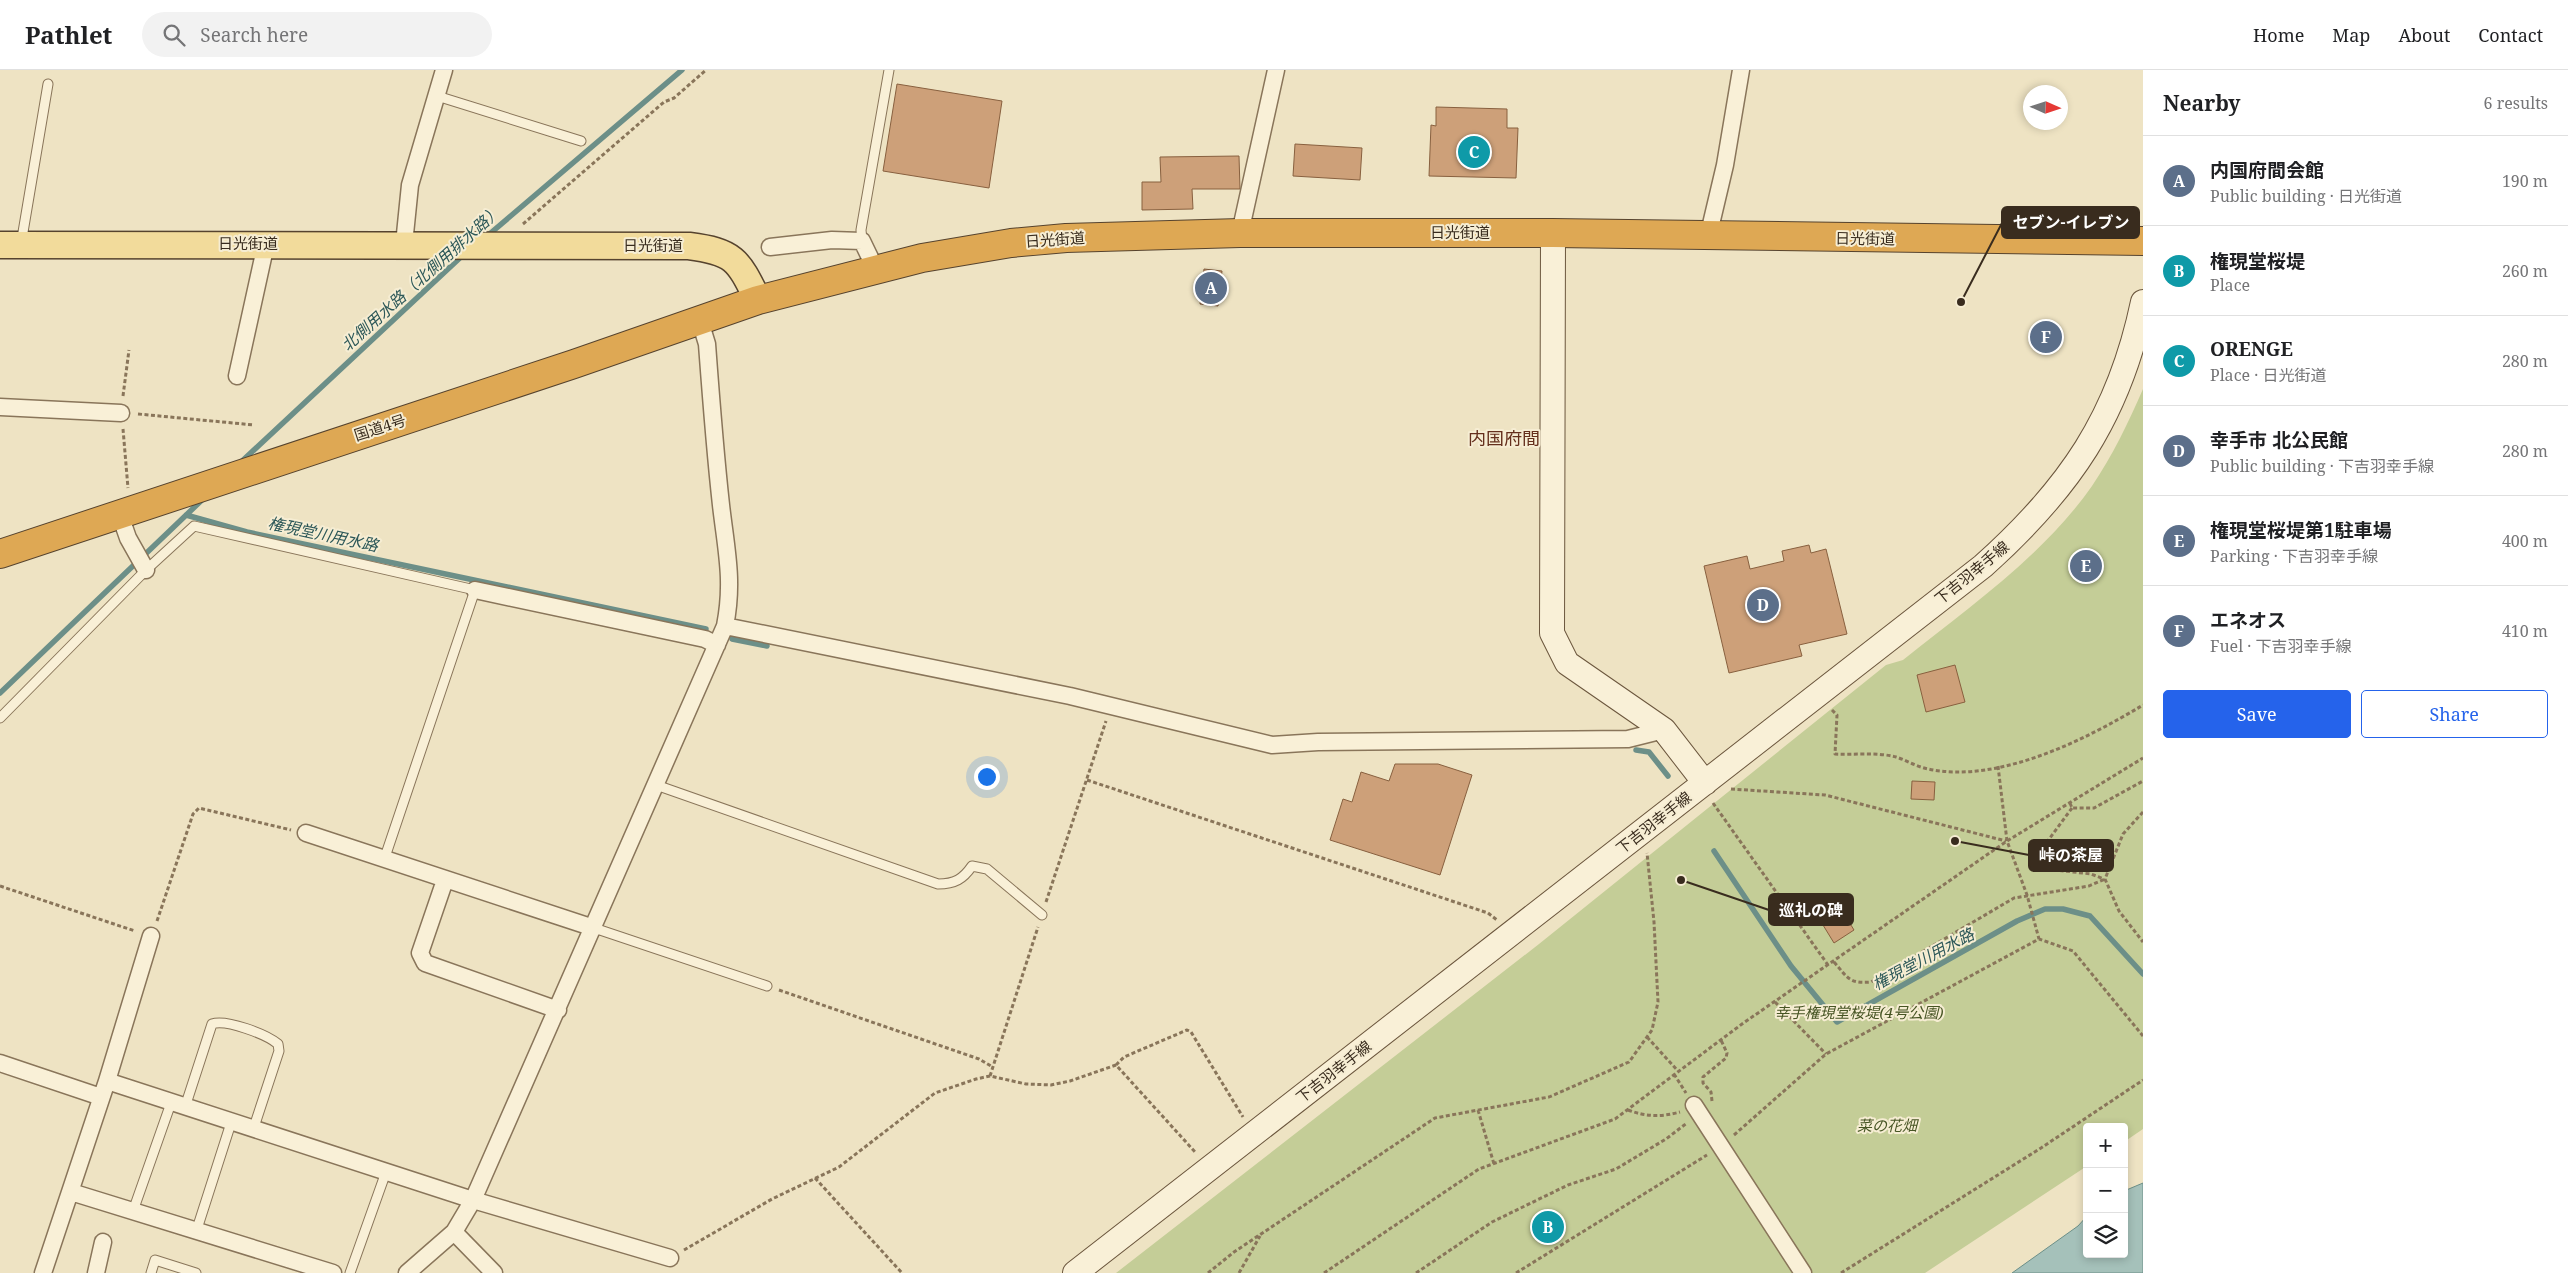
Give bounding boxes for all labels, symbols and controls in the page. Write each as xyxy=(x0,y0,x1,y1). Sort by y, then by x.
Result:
search box xyxy=(142,12,492,57)
text: Pathlet xyxy=(25,18,112,51)
icon: search xyxy=(160,21,188,49)
text: Search here xyxy=(200,22,308,48)
text: Home xyxy=(2253,23,2304,47)
text: Map xyxy=(2332,23,2370,47)
text: About xyxy=(2398,23,2450,47)
text: Contact xyxy=(2478,23,2543,47)
north arrow xyxy=(2023,85,2068,130)
text: Nearby xyxy=(2163,89,2241,117)
text: 6 results xyxy=(2484,92,2548,114)
pin: C xyxy=(1458,133,1490,171)
text: 内国府間会館 xyxy=(2210,157,2324,183)
text: A xyxy=(2173,170,2185,192)
text: 190 m xyxy=(2502,170,2548,192)
text: Public building · 日光街道 xyxy=(2210,185,2402,207)
water label: 北側用水路（北側用排水路） xyxy=(336,200,506,356)
callout: セブン-イレブン xyxy=(2002,207,2139,238)
text: セブン-イレブン xyxy=(2013,211,2129,233)
street label: 日光街道 xyxy=(1430,222,1490,242)
street label: 日光街道 xyxy=(1024,227,1086,251)
street label: 日光街道 xyxy=(1835,227,1895,249)
street label: 日光街道 xyxy=(218,233,278,253)
street label: 日光街道 xyxy=(623,235,683,255)
text: 権現堂桜堤 xyxy=(2210,248,2305,274)
text: B xyxy=(2174,260,2184,282)
text: 260 m xyxy=(2502,260,2548,282)
pin: A xyxy=(1195,269,1227,307)
text: Place xyxy=(2210,274,2250,296)
pin: F xyxy=(2030,318,2062,356)
text: ORENGE xyxy=(2210,336,2293,362)
text: C xyxy=(2174,350,2184,372)
text: 280 m xyxy=(2502,350,2548,372)
text: Place · 日光街道 xyxy=(2210,364,2326,386)
street label: 国道4号 xyxy=(351,409,408,445)
district label: 内国府間 xyxy=(1468,426,1540,450)
text: 幸手市 北公民館 xyxy=(2210,427,2348,453)
text: D xyxy=(2173,440,2185,462)
text: 280 m xyxy=(2502,440,2548,462)
text: Public building · 下吉羽幸手線 xyxy=(2210,455,2434,477)
water label: 権現堂川用水路 xyxy=(266,512,382,557)
text: 権現堂桜堤第1駐車場 xyxy=(2210,517,2392,543)
text: E xyxy=(2174,530,2184,552)
text: 400 m xyxy=(2502,530,2548,552)
street label: 下吉羽幸手線 xyxy=(1930,536,2013,608)
text: Parking · 下吉羽幸手線 xyxy=(2210,545,2378,567)
pin: E xyxy=(2070,547,2102,585)
pin: D xyxy=(1747,586,1779,624)
text: エネオス xyxy=(2210,607,2286,633)
text: F xyxy=(2174,620,2184,642)
text: 410 m xyxy=(2502,620,2548,642)
text: Fuel · 下吉羽幸手線 xyxy=(2210,635,2351,657)
button: Save xyxy=(2163,690,2351,738)
button: Share xyxy=(2361,690,2548,738)
your location xyxy=(974,764,1000,790)
street label: 下吉羽幸手線 xyxy=(1612,787,1695,858)
callout: 峠の茶屋 xyxy=(2029,840,2113,871)
text: 峠の茶屋 xyxy=(2039,844,2103,866)
callout: 巡礼の碑 xyxy=(1769,894,1853,925)
text: 巡礼の碑 xyxy=(1779,899,1843,921)
water label: 権現堂川用水路 xyxy=(1868,922,1979,995)
park label: 幸手権現堂桜堤(4号公園) xyxy=(1775,1002,1943,1022)
street label: 下吉羽幸手線 xyxy=(1292,1036,1375,1107)
park label: 菜の花畑 xyxy=(1857,1115,1919,1135)
map controls xyxy=(2083,1123,2128,1258)
button: + xyxy=(2083,1123,2128,1168)
button: − xyxy=(2083,1168,2128,1213)
pin: B xyxy=(1532,1208,1564,1246)
button: layers xyxy=(2083,1213,2128,1258)

